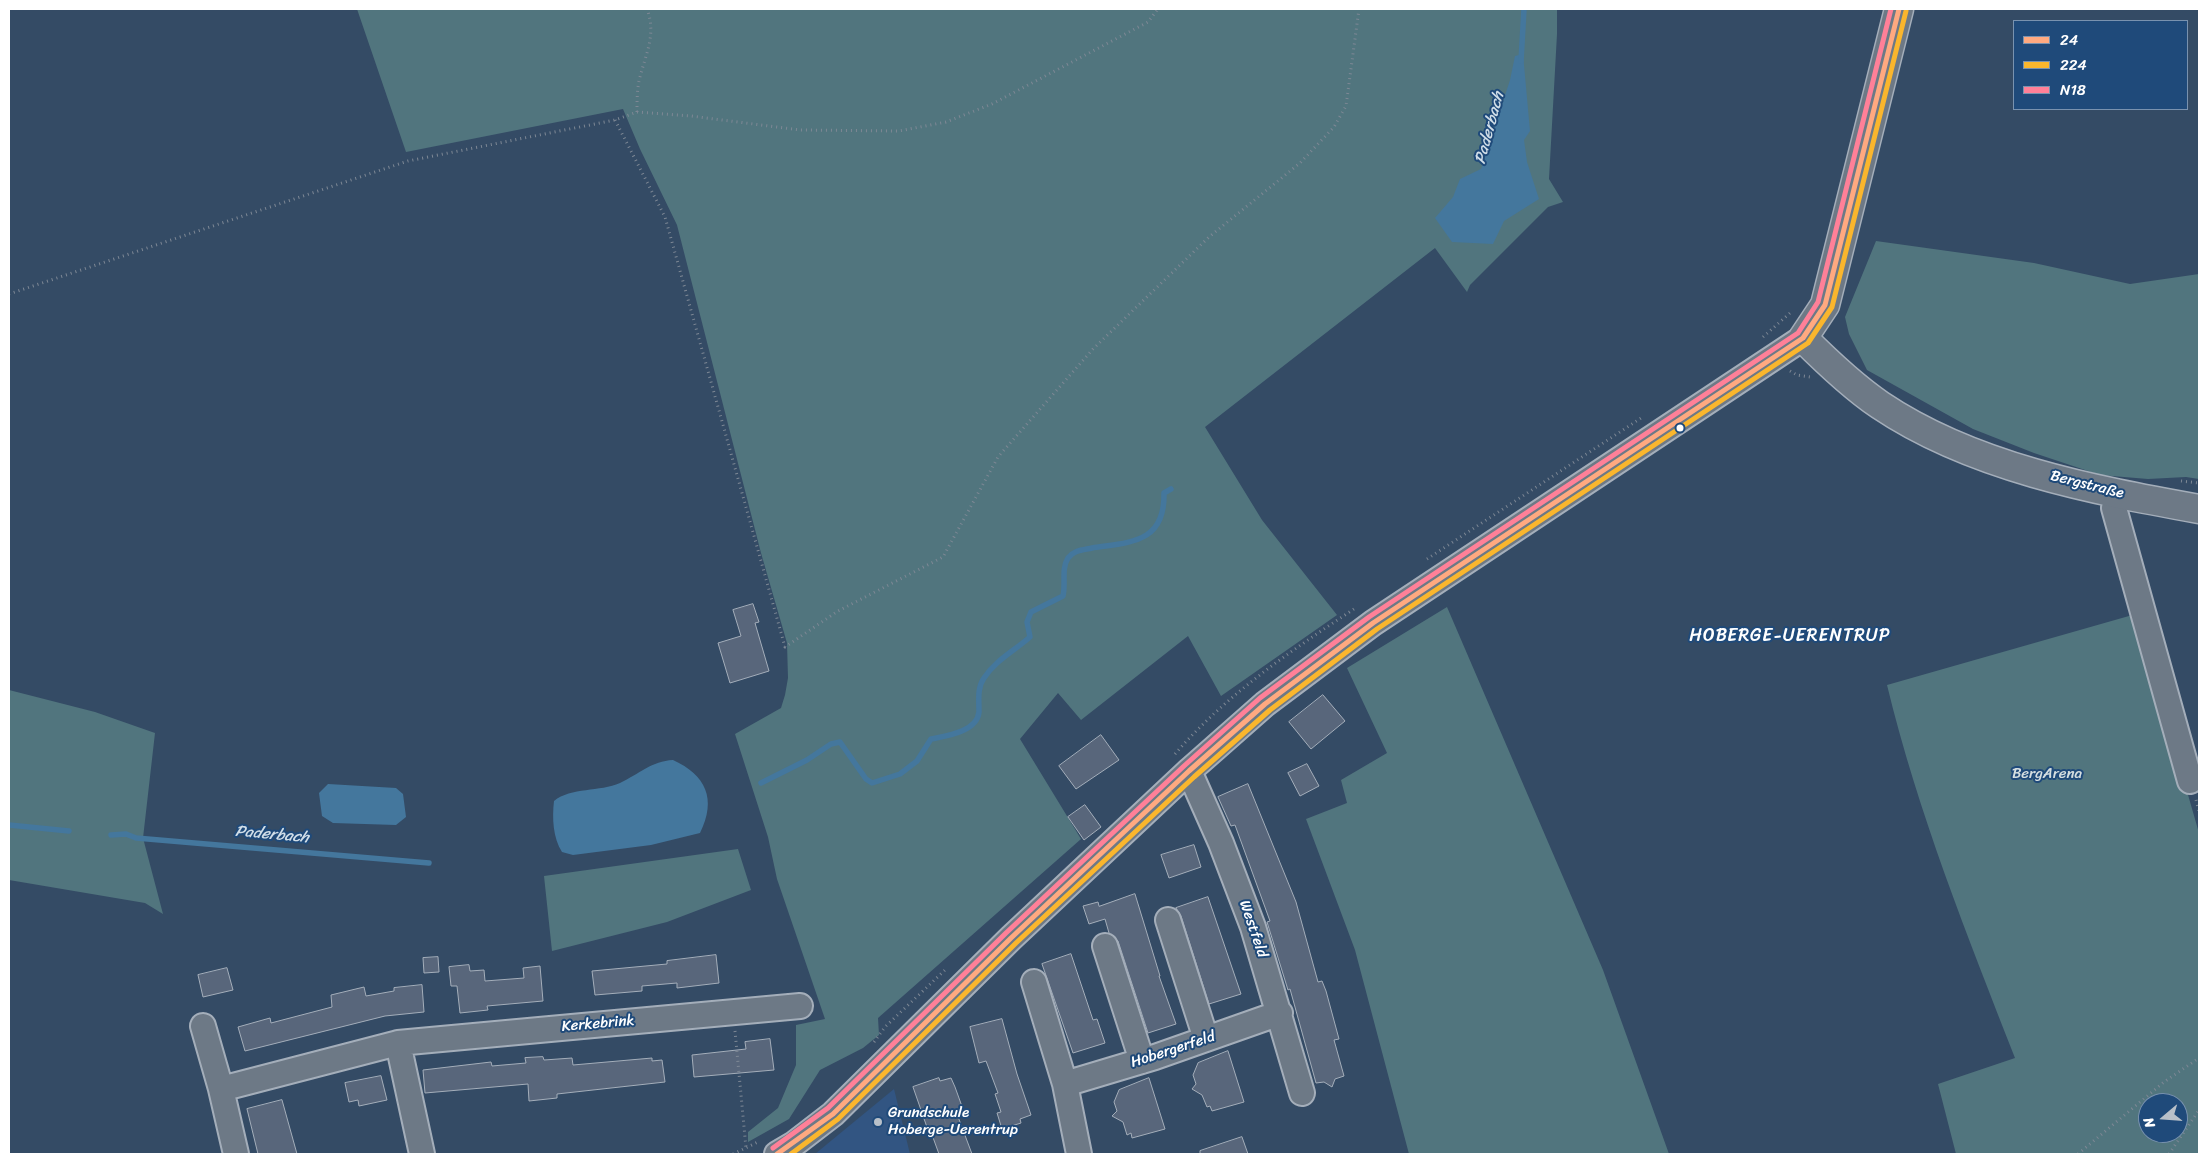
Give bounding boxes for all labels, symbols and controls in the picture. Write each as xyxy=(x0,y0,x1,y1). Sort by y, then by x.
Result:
legend xyxy=(2013,20,2188,110)
text: 24 xyxy=(2060,27,2078,53)
text: 224 xyxy=(2060,52,2087,78)
text: N18 xyxy=(2060,77,2086,103)
water label: Paderbach xyxy=(1471,90,1509,166)
unlabelled marker xyxy=(1675,423,1685,433)
street label: Bergstraße xyxy=(2049,467,2125,503)
district label: HOBERGE-UERENTRUP xyxy=(1687,625,1893,647)
park label: BergArena xyxy=(2012,765,2082,783)
water label: Paderbach xyxy=(234,822,310,848)
street label: Westfeld xyxy=(1235,898,1271,960)
street label: Kerkebrink xyxy=(561,1012,635,1036)
street label: Hobergerfeld xyxy=(1129,1028,1217,1072)
north arrow xyxy=(2138,1093,2188,1143)
place label: Grundschule Hoberge-Uerentrup xyxy=(888,1104,1018,1139)
text: N xyxy=(2136,1114,2163,1131)
marker: Grundschule Hoberge-Uerentrup xyxy=(872,1116,884,1128)

